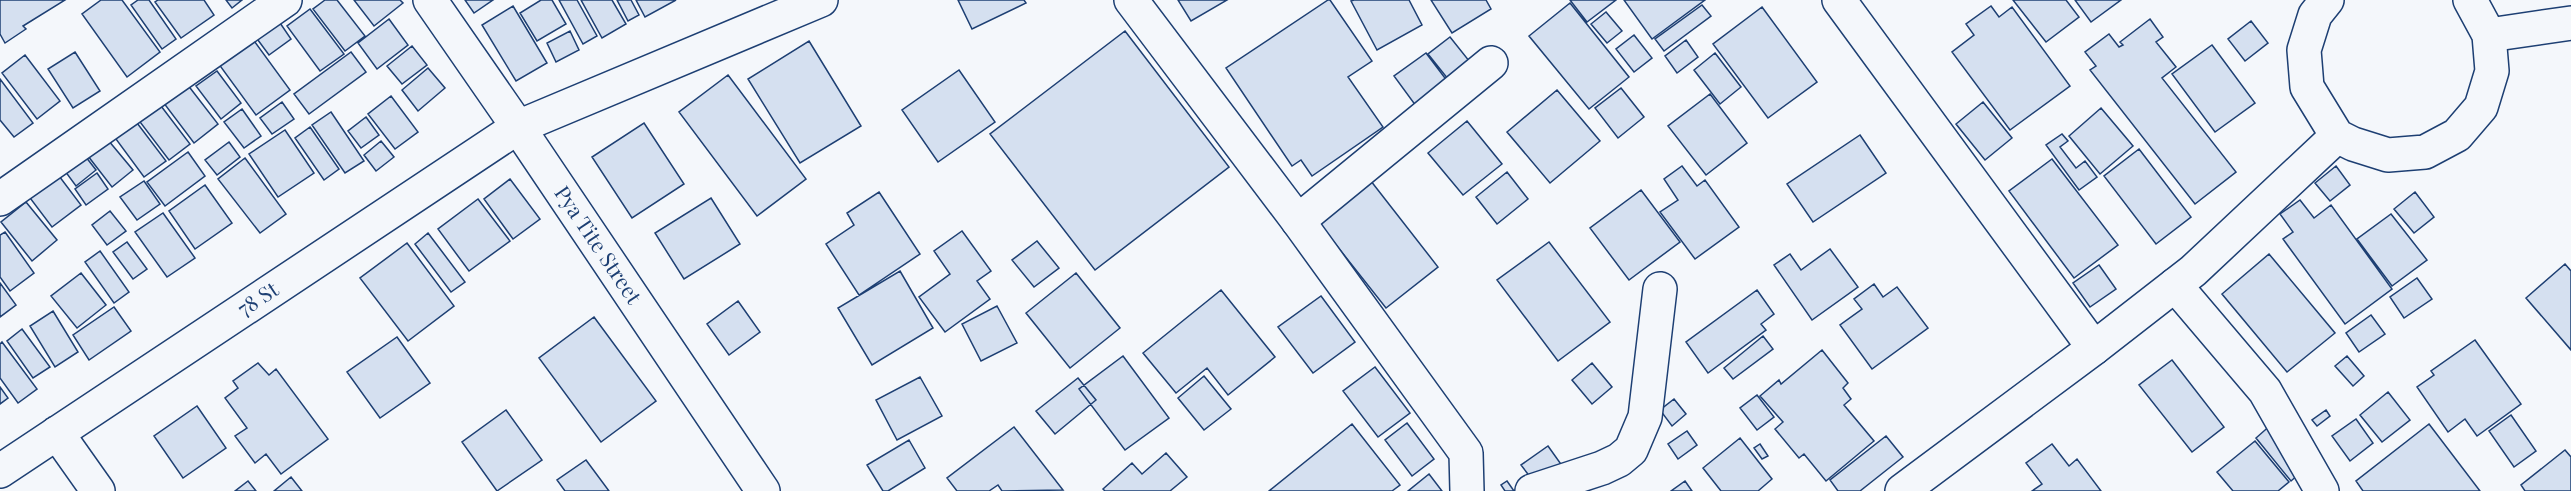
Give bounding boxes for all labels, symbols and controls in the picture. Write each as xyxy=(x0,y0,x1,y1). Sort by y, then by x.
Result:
street label: Pya Tite Street xyxy=(549,180,649,309)
street label: 78 St xyxy=(231,274,283,322)

